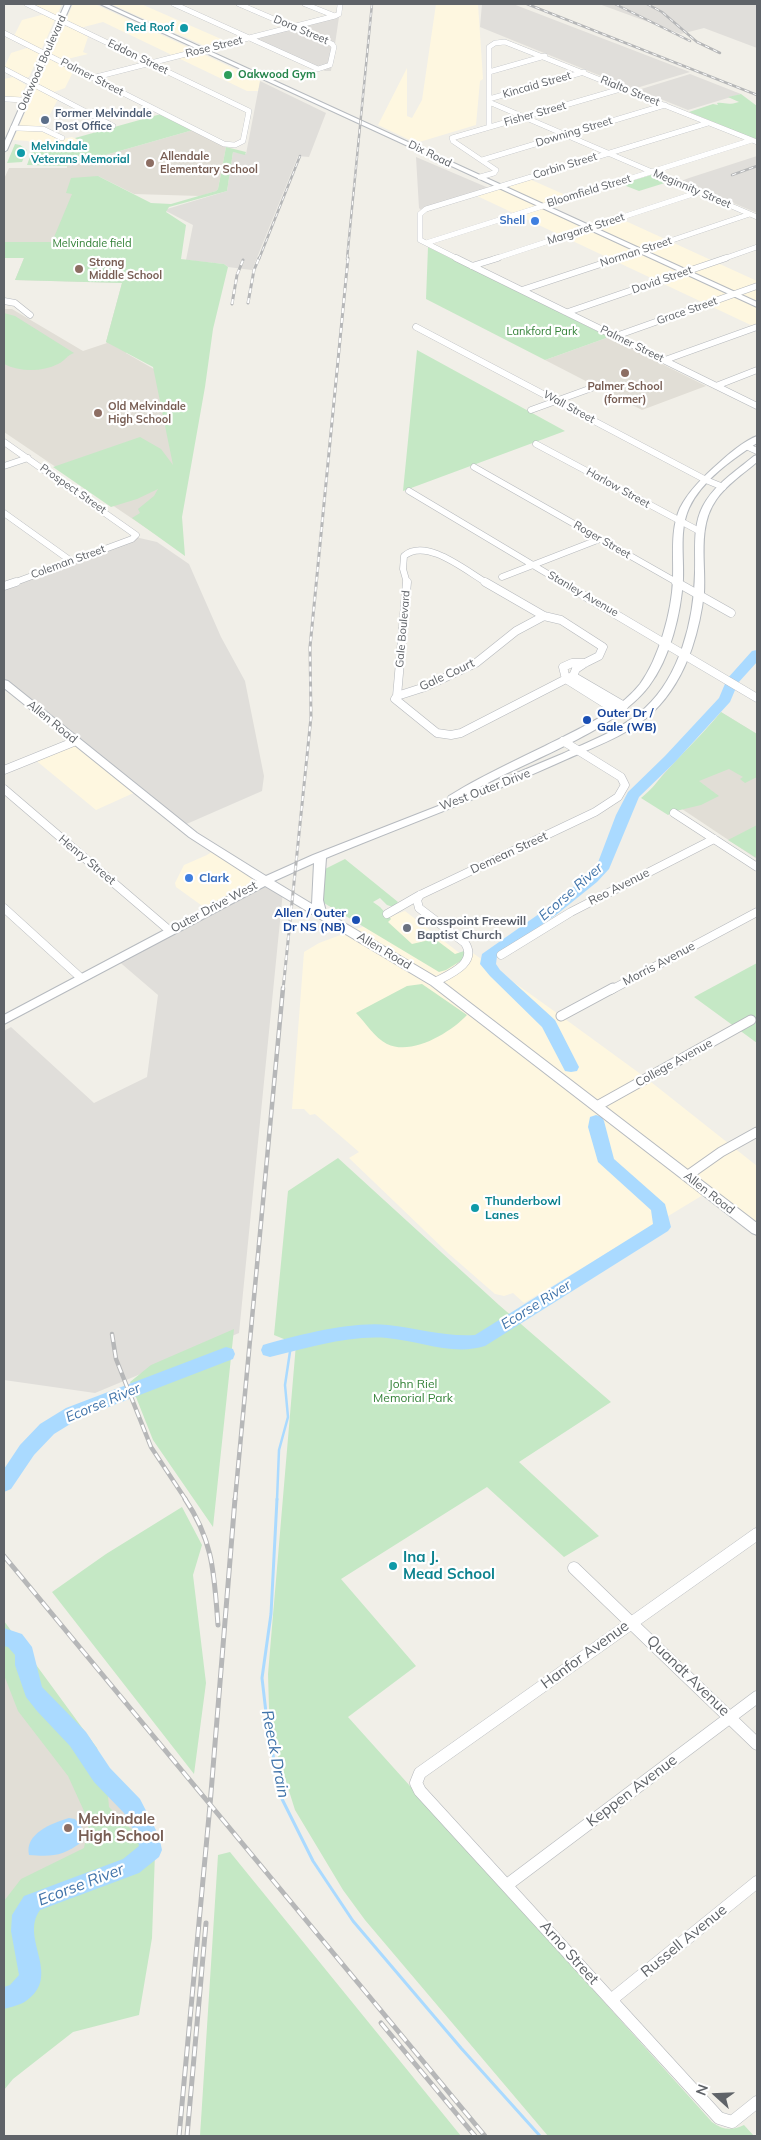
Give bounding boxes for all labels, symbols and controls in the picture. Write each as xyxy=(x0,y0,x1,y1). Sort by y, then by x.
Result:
street label: Oakwood Boulevard xyxy=(15,13,69,113)
street label: Dora Street xyxy=(272,13,330,47)
place label: Red Roof xyxy=(126,21,174,35)
marker: Red Roof xyxy=(178,22,190,34)
street label: Rose Street xyxy=(184,34,244,60)
street label: Eddon Street xyxy=(106,37,170,77)
street label: Palmer Street xyxy=(58,55,126,99)
place label: Oakwood Gym xyxy=(238,68,316,82)
marker: Oakwood Gym xyxy=(222,69,234,81)
street label: Kincaid Street xyxy=(501,69,573,101)
street label: Rialto Street xyxy=(598,73,662,109)
street label: Fisher Street xyxy=(502,99,568,129)
place label: Former Melvindale Post Office xyxy=(55,107,152,133)
marker: Former Melvindale Post Office xyxy=(39,114,51,126)
street label: Downing Street xyxy=(534,114,614,150)
street label: Dix Road xyxy=(406,138,454,170)
place label: Melvindale Veterans Memorial xyxy=(31,140,130,166)
marker: Melvindale Veterans Memorial xyxy=(15,147,27,159)
place label: Allendale Elementary School xyxy=(160,150,258,176)
street label: Corbin Street xyxy=(531,150,599,182)
marker: Allendale Elementary School xyxy=(144,157,156,169)
street label: Meginnity Street xyxy=(651,167,733,211)
street label: Bloomfield Street xyxy=(545,172,633,210)
street label: Margaret Street xyxy=(546,210,626,248)
place label: Shell xyxy=(500,214,525,228)
marker: Shell xyxy=(529,215,541,227)
street label: Norman Street xyxy=(599,234,673,270)
park label: Melvindale field xyxy=(52,237,132,251)
place label: Strong Middle School xyxy=(89,256,162,282)
marker: Strong Middle School xyxy=(73,263,85,275)
street label: David Street xyxy=(630,263,694,297)
street label: Grace Street xyxy=(655,294,719,328)
street label: Palmer Street xyxy=(598,323,666,365)
park label: Lankford Park xyxy=(506,325,578,339)
marker: Palmer School (former) xyxy=(619,367,631,379)
place label: Palmer School (former) xyxy=(587,380,663,406)
street label: Wall Street xyxy=(541,388,597,426)
place label: Old Melvindale High School xyxy=(108,400,186,426)
marker: Old Melvindale High School xyxy=(92,407,104,419)
street label: Prospect Street xyxy=(37,461,109,517)
street label: Harlow Street xyxy=(584,465,652,511)
street label: Roger Street xyxy=(571,518,633,562)
street label: Coleman Street xyxy=(29,542,107,582)
street label: Stanley Avenue xyxy=(545,568,621,620)
street label: Gale Boulevard xyxy=(393,590,413,668)
street label: Gale Court xyxy=(417,656,477,694)
street label: Allen Road xyxy=(24,697,80,747)
place label: Outer Dr / Gale (WB) xyxy=(597,706,657,734)
marker: Outer Dr / Gale (WB) xyxy=(581,714,593,726)
street label: West Outer Drive xyxy=(438,766,532,814)
street label: Demean Street xyxy=(468,829,550,877)
street label: Henry Street xyxy=(56,832,118,888)
water label: Ecorse River xyxy=(536,860,606,924)
street label: Reo Avenue xyxy=(586,865,652,909)
place label: Clark xyxy=(199,871,229,885)
marker: Clark xyxy=(183,872,195,884)
street label: Outer Drive West xyxy=(168,878,260,936)
place label: Allen / Outer Dr NS (NB) xyxy=(274,906,346,934)
marker: Allen / Outer Dr NS (NB) xyxy=(350,914,362,926)
place label: Crosspoint Freewill Baptist Church xyxy=(417,914,526,942)
marker: Crosspoint Freewill Baptist Church xyxy=(401,922,413,934)
street label: Allen Road xyxy=(354,929,414,973)
street label: Morris Avenue xyxy=(620,939,698,989)
street label: College Avenue xyxy=(633,1036,715,1090)
street label: Allen Road xyxy=(681,1169,737,1217)
place label: Thunderbowl Lanes xyxy=(485,1194,561,1222)
marker: Thunderbowl Lanes xyxy=(469,1202,481,1214)
water label: Ecorse River xyxy=(498,1277,574,1333)
park label: John Riel Memorial Park xyxy=(373,1377,453,1405)
water label: Ecorse River xyxy=(63,1380,143,1426)
place label: Ina J. Mead School xyxy=(403,1548,495,1583)
marker: Ina J. Mead School xyxy=(387,1560,399,1572)
street label: Hanfor Avenue xyxy=(538,1617,632,1693)
street label: Quandt Avenue xyxy=(643,1632,733,1720)
water label: Reeck Drain xyxy=(257,1708,293,1800)
street label: Keppen Avenue xyxy=(583,1751,681,1831)
place label: Melvindale High School xyxy=(78,1810,164,1845)
marker: Melvindale High School xyxy=(62,1822,74,1834)
water label: Ecorse River xyxy=(35,1860,127,1910)
street label: Russell Avenue xyxy=(637,1901,731,1981)
street label: Arno Street xyxy=(536,1918,602,1988)
north arrow xyxy=(691,2070,741,2120)
text: N xyxy=(692,2082,712,2098)

